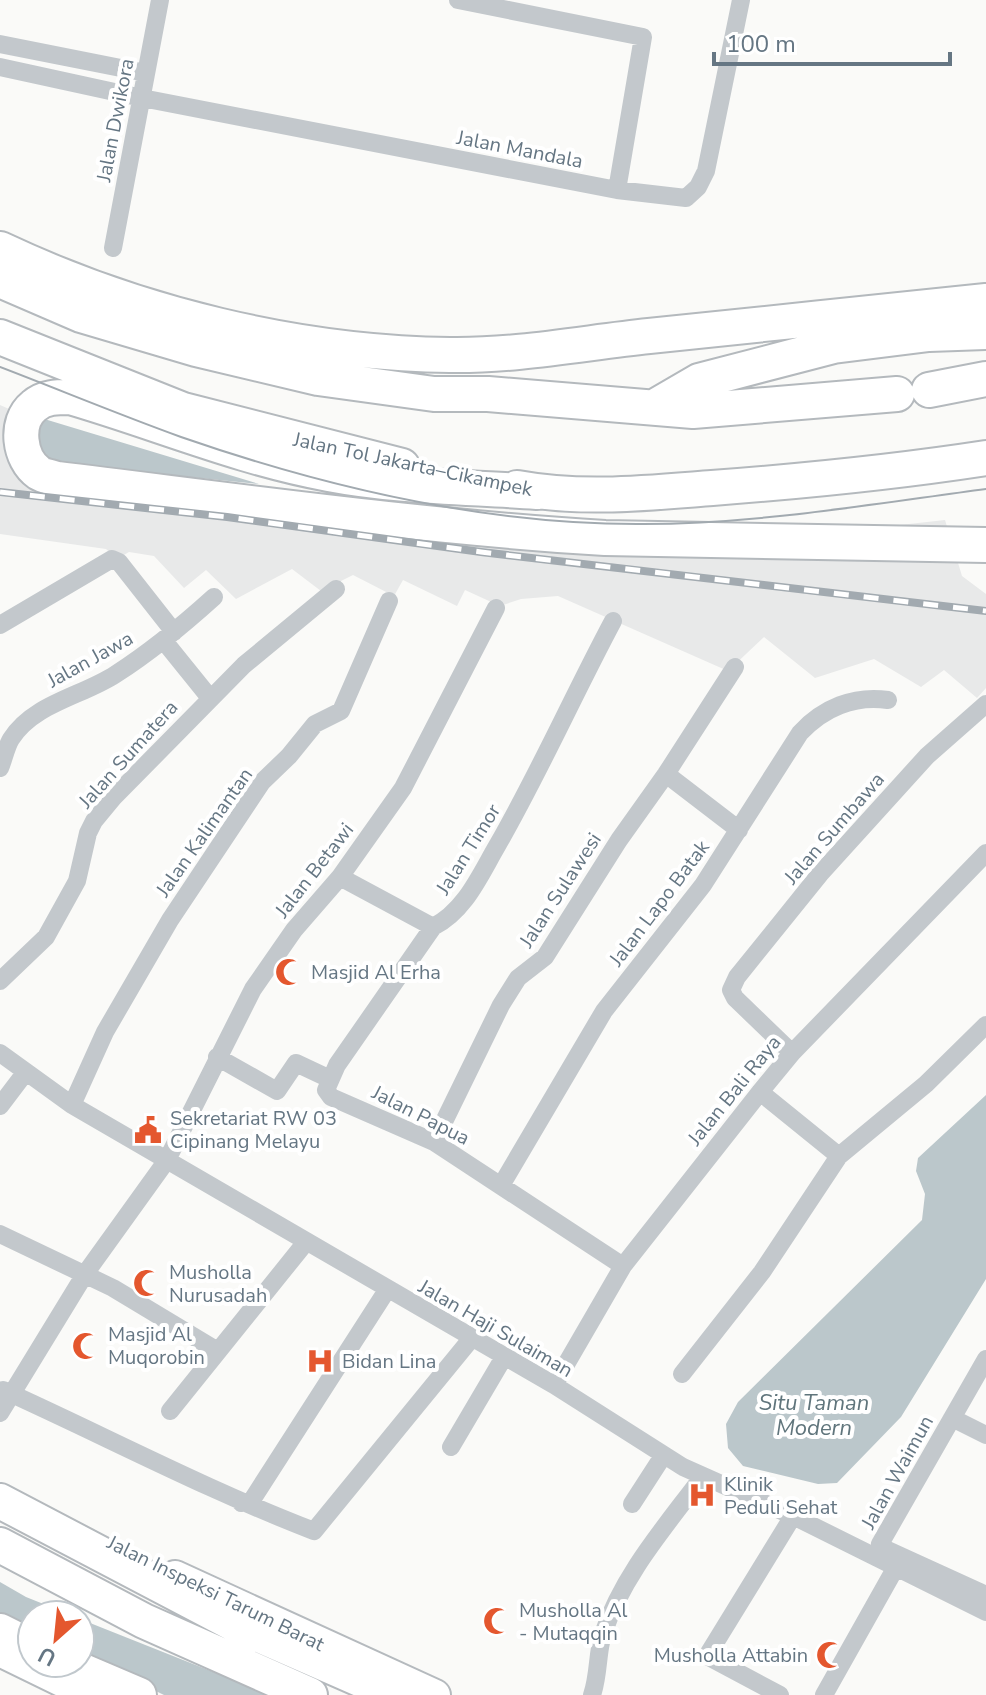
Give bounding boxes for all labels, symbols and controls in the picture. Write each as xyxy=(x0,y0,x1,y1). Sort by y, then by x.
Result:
scale bar xyxy=(714,16,950,66)
text: 100 m xyxy=(726,28,796,60)
street label: Jalan Dwikora xyxy=(90,56,141,185)
street label: Jalan Mandala xyxy=(454,124,585,175)
street label: Jalan Tol Jakarta–Cikampek xyxy=(290,426,536,503)
street label: Jalan Jawa xyxy=(42,625,138,695)
street label: Jalan Sumatera xyxy=(72,695,184,815)
street label: Jalan Kalimantan xyxy=(149,762,259,903)
street label: Jalan Sumbawa xyxy=(778,767,891,891)
street label: Jalan Timor xyxy=(429,799,507,901)
street label: Jalan Betawi xyxy=(268,817,360,924)
street label: Jalan Sulawesi xyxy=(513,828,608,954)
street label: Jalan Lapo Batak xyxy=(603,834,716,973)
mosque icon: Masjid Al Erha xyxy=(274,957,304,987)
place label: Masjid Al Erha xyxy=(311,959,441,986)
street label: Jalan Bali Raya xyxy=(681,1030,787,1152)
street label: Jalan Papua xyxy=(366,1079,474,1152)
place label: Sekretariat RW 03 Cipinang Melayu xyxy=(170,1105,337,1155)
public building icon: Sekretariat RW 03 Cipinang Melayu xyxy=(133,1115,163,1145)
place label: Musholla Nurusadah xyxy=(169,1259,267,1309)
mosque icon: Musholla Nurusadah xyxy=(132,1268,162,1298)
street label: Jalan Haji Sulaiman xyxy=(413,1273,578,1384)
place label: Masjid Al Muqorobin xyxy=(108,1321,205,1371)
mosque icon: Masjid Al Muqorobin xyxy=(71,1331,101,1361)
hospital icon: Bidan Lina xyxy=(305,1346,335,1376)
place label: Bidan Lina xyxy=(342,1348,436,1375)
water label: Situ Taman Modern xyxy=(759,1388,869,1443)
street label: Jalan Waimun xyxy=(855,1411,940,1535)
place label: Klinik Peduli Sehat xyxy=(724,1471,838,1521)
hospital icon: Klinik Peduli Sehat xyxy=(687,1480,717,1510)
street label: Jalan Inspeksi Tarum Barat xyxy=(102,1529,330,1658)
place label: Musholla Al - Mutaqqin xyxy=(519,1597,628,1647)
north arrow xyxy=(16,1599,96,1679)
mosque icon: Musholla Al - Mutaqqin xyxy=(482,1606,512,1636)
text: U xyxy=(33,1639,61,1673)
mosque icon: Musholla Attabin xyxy=(815,1640,845,1670)
place label: Musholla Attabin xyxy=(654,1642,808,1669)

